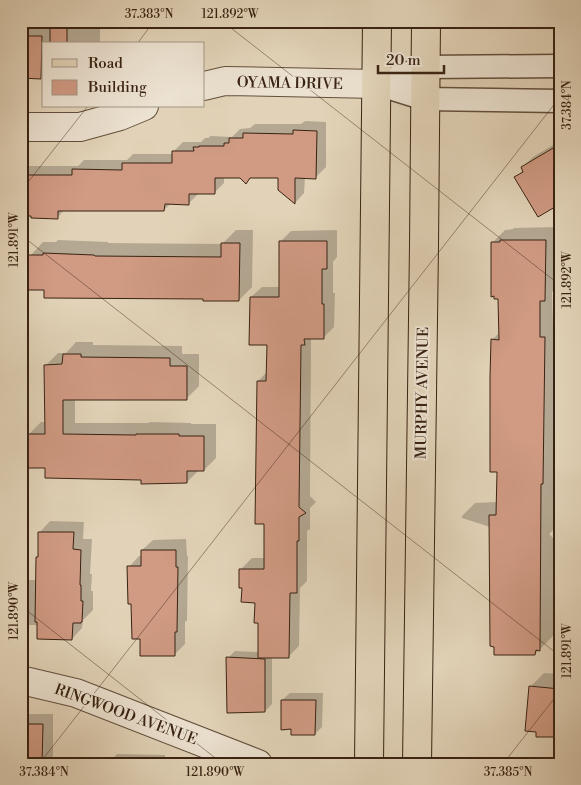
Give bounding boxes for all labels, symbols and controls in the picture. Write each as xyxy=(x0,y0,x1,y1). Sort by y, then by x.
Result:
text: 37.383°N xyxy=(125,7,173,22)
text: 121.892°W xyxy=(201,7,260,22)
legend xyxy=(42,42,205,108)
scale bar xyxy=(378,42,445,74)
text: 20 m xyxy=(386,51,421,70)
text: Road xyxy=(88,54,123,73)
street label: OYAMA DRIVE xyxy=(237,73,343,94)
text: Building xyxy=(87,78,147,97)
text: 37.384°N xyxy=(560,80,575,130)
text: 121.891°W xyxy=(7,211,22,268)
text: 121.892°W xyxy=(560,250,575,309)
street label: MURPHY AVENUE xyxy=(412,327,433,459)
text: 121.890°W xyxy=(7,581,22,640)
text: 121.891°W xyxy=(560,622,575,679)
street label: RINGWOOD AVENUE xyxy=(52,680,200,749)
text: 37.384°N xyxy=(19,765,69,780)
text: 121.890°W xyxy=(186,765,245,780)
text: 37.385°N xyxy=(484,765,532,780)

